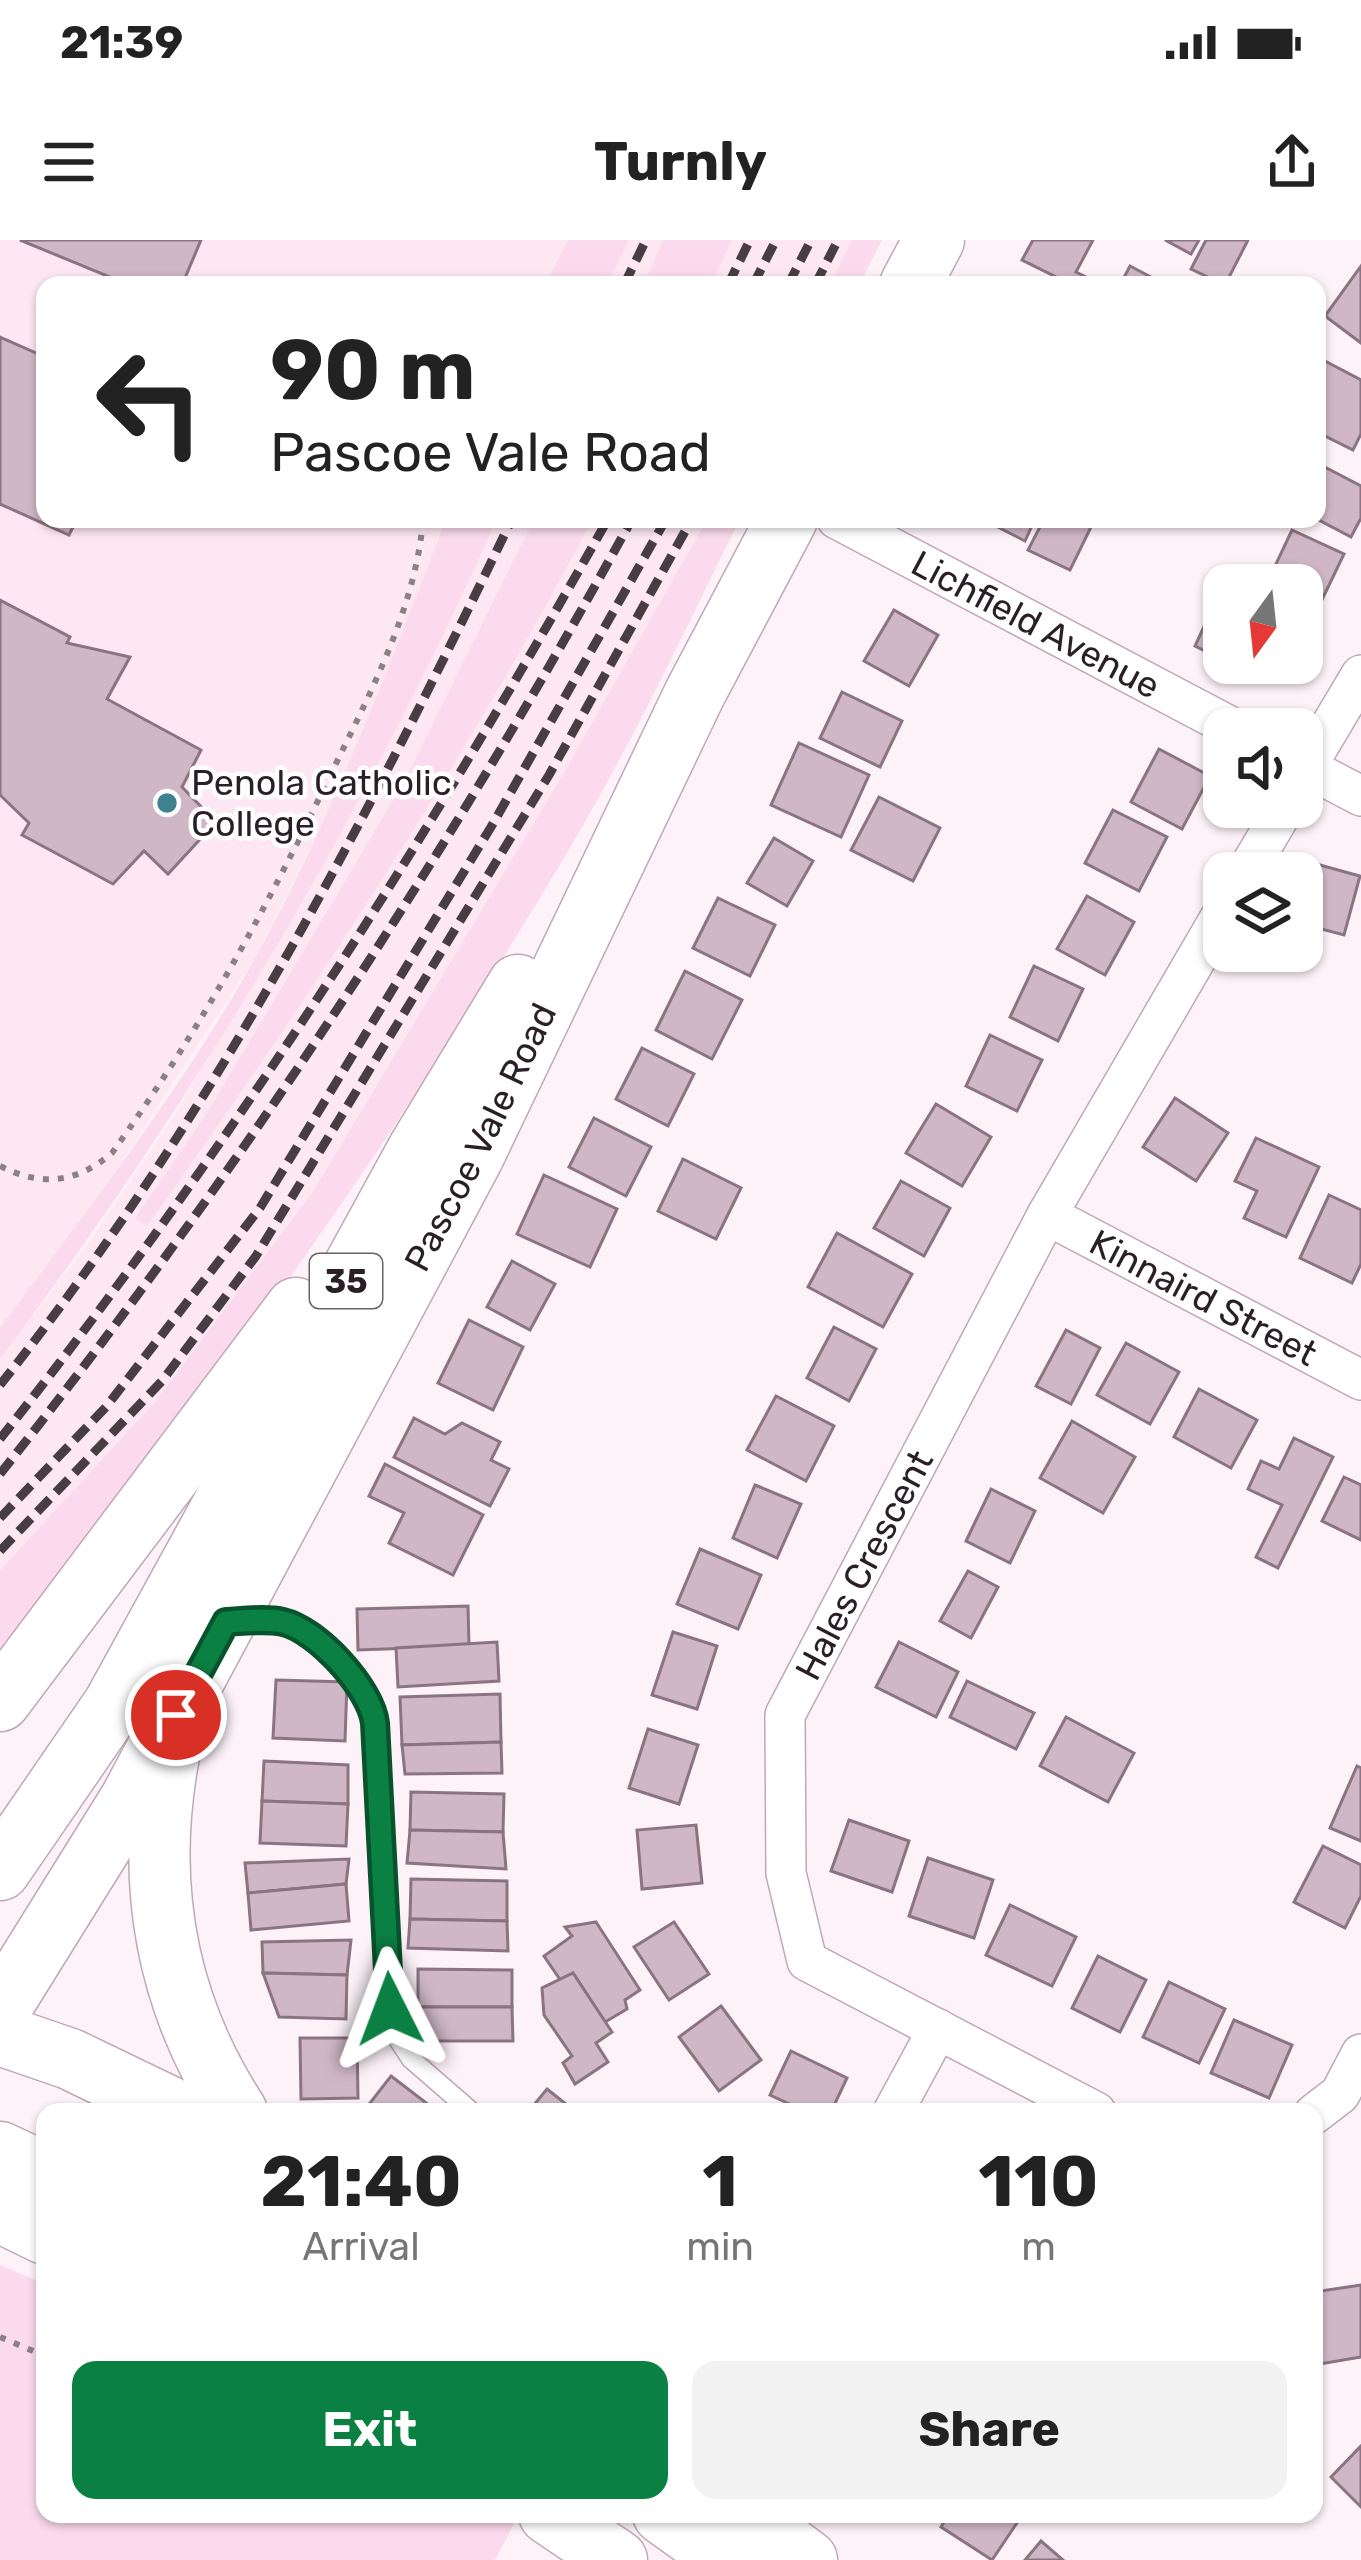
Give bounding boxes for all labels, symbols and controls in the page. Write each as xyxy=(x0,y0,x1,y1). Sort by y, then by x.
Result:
text: 21:39 xyxy=(60,16,183,69)
icon: menu xyxy=(36,129,102,195)
icon: share xyxy=(1259,129,1325,195)
text: Turnly xyxy=(594,130,767,194)
text: 90 m xyxy=(270,320,476,420)
icon: left xyxy=(72,324,228,480)
text: Pascoe Vale Road xyxy=(270,421,711,485)
street label: Lichfield Avenue xyxy=(904,541,1167,708)
north arrow xyxy=(1203,564,1323,684)
map controls xyxy=(1203,564,1323,972)
button: sound xyxy=(1203,708,1323,828)
place label: Penola Catholic College xyxy=(191,761,452,845)
marker: Penola Catholic College xyxy=(154,790,180,816)
button: layers xyxy=(1203,852,1323,972)
street label: Pascoe Vale Road xyxy=(395,996,565,1278)
street label: Kinnaird Street xyxy=(1083,1221,1324,1375)
road number: 35 xyxy=(310,1254,382,1308)
street label: Hales Crescent xyxy=(786,1443,942,1687)
pin xyxy=(125,1664,227,1766)
icon: arrive xyxy=(143,1682,209,1748)
position arrow xyxy=(327,1946,453,2072)
text: 21:40 xyxy=(260,2139,462,2224)
text: 1 xyxy=(702,2139,738,2224)
text: 110 xyxy=(978,2139,1099,2224)
text: Arrival xyxy=(303,2224,420,2270)
text: min xyxy=(686,2224,754,2270)
text: m xyxy=(1021,2224,1056,2270)
button: Exit xyxy=(72,2361,668,2499)
button: Share xyxy=(692,2361,1287,2499)

